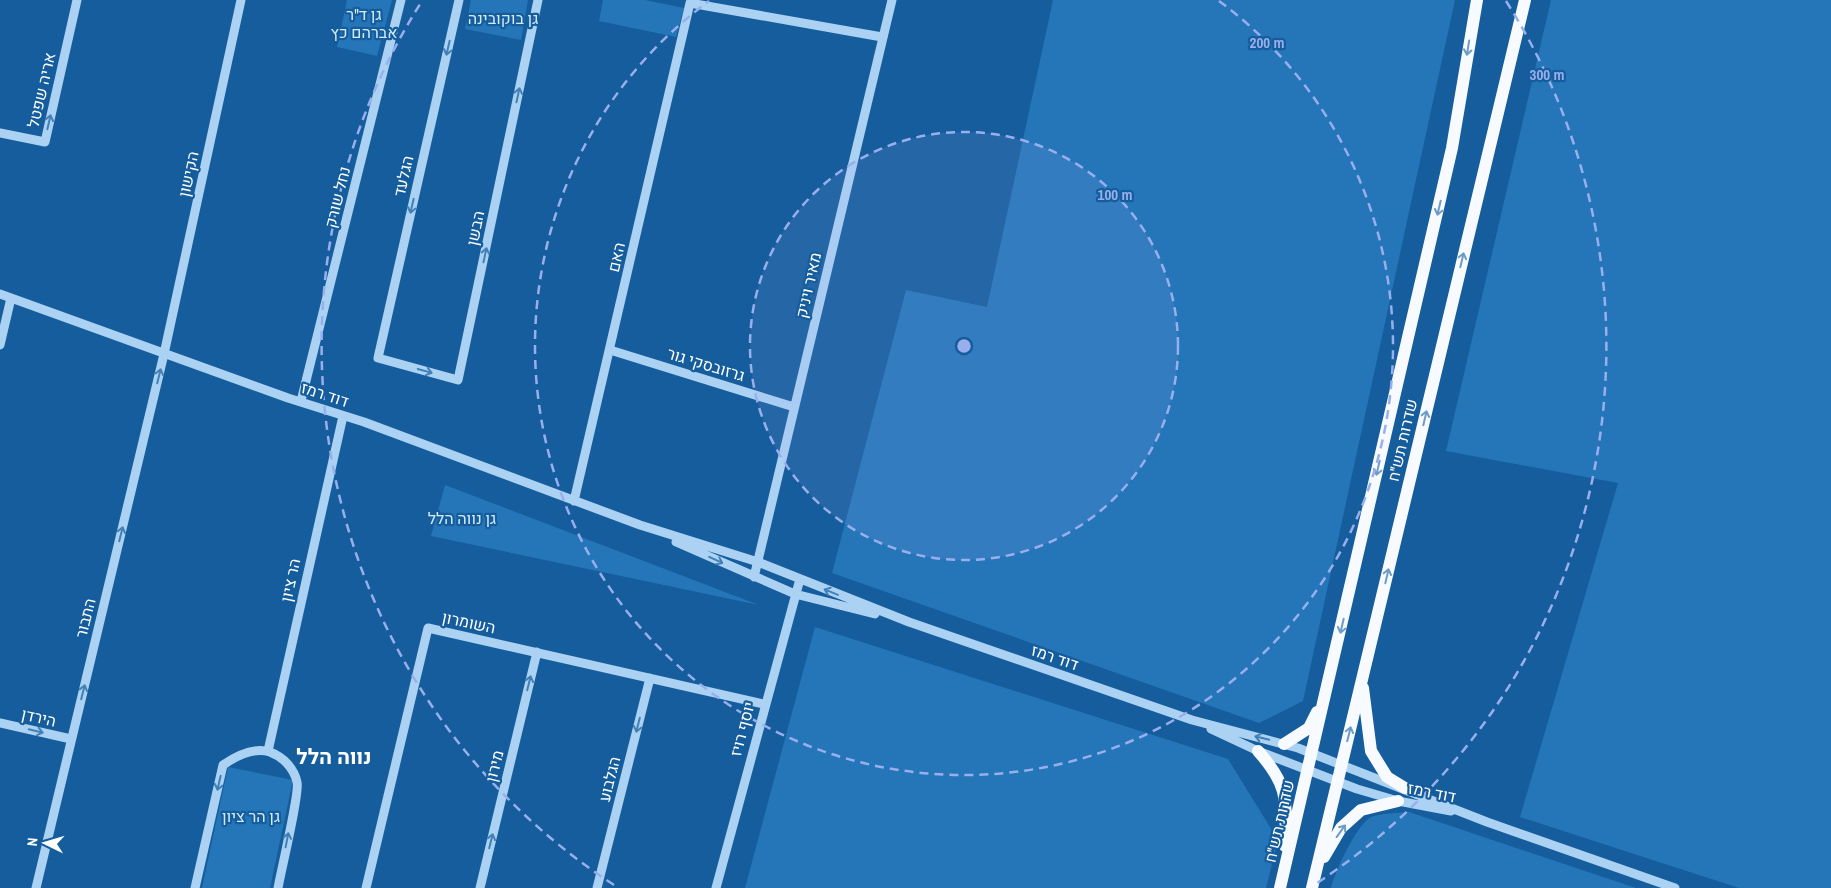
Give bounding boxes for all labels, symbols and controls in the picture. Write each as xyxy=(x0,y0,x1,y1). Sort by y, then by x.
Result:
park label: גן ד"ר אברהם כץ xyxy=(331,3,397,43)
park label: גן בוקובינה xyxy=(468,7,538,29)
text: 200 m xyxy=(1250,32,1284,53)
one-way arrow xyxy=(443,39,452,55)
one-way arrow xyxy=(1463,39,1473,55)
street label: אריה שפטל xyxy=(22,50,60,130)
text: 300 m xyxy=(1530,64,1564,85)
one-way arrow xyxy=(514,88,523,104)
one-way arrow xyxy=(45,115,54,131)
street label: הקישון xyxy=(172,149,204,199)
street label: הגלעד xyxy=(388,153,418,199)
street label: נחל שורק xyxy=(319,164,355,230)
text: 100 m xyxy=(1098,184,1132,205)
one-way arrow xyxy=(407,198,416,214)
one-way arrow xyxy=(1434,199,1443,215)
street label: הבשן xyxy=(461,209,489,247)
street label: האם xyxy=(602,240,630,274)
one-way arrow xyxy=(480,247,490,263)
street label: מאיר ויניק xyxy=(790,250,826,320)
one-way arrow xyxy=(1458,252,1467,268)
centre of rings xyxy=(955,337,973,355)
street label: גרזובסקי גור xyxy=(664,342,748,386)
one-way arrow xyxy=(416,366,432,376)
one-way arrow xyxy=(155,368,164,384)
street label: דוד רמז xyxy=(298,376,352,412)
street label: שדרות תש"ח xyxy=(1382,396,1422,484)
one-way arrow xyxy=(1420,410,1430,426)
one-way arrow xyxy=(1373,459,1382,475)
park label: גן נווה הלל xyxy=(428,507,496,529)
one-way arrow xyxy=(117,526,126,542)
one-way arrow xyxy=(708,555,723,565)
street label: הר ציון xyxy=(275,556,305,604)
one-way arrow xyxy=(1383,568,1392,584)
one-way arrow xyxy=(824,586,839,596)
street label: התבור xyxy=(69,596,101,640)
street label: השומרון xyxy=(440,606,498,638)
one-way arrow xyxy=(1337,618,1346,634)
street label: דוד רמז xyxy=(1028,639,1082,675)
one-way arrow xyxy=(525,675,534,691)
one-way arrow xyxy=(79,684,88,700)
street label: יוסף רויז xyxy=(724,699,760,759)
street label: הירדן xyxy=(19,702,59,732)
one-way arrow xyxy=(633,717,642,733)
one-way arrow xyxy=(1345,726,1354,742)
one-way arrow xyxy=(27,727,43,736)
one-way arrow xyxy=(1255,733,1271,742)
district label: נווה הלל xyxy=(296,742,372,771)
street label: מירון xyxy=(479,748,509,784)
street label: הגלבוע xyxy=(593,754,625,804)
one-way arrow xyxy=(214,775,223,791)
street label: שדרות תש"ח xyxy=(1259,777,1299,865)
street label: דוד רמז xyxy=(1406,777,1458,807)
park label: גן הר ציון xyxy=(222,805,280,827)
north arrow xyxy=(20,818,70,868)
one-way arrow xyxy=(1335,825,1346,838)
one-way arrow xyxy=(283,833,292,849)
one-way arrow xyxy=(487,833,496,849)
text: N xyxy=(23,837,41,847)

